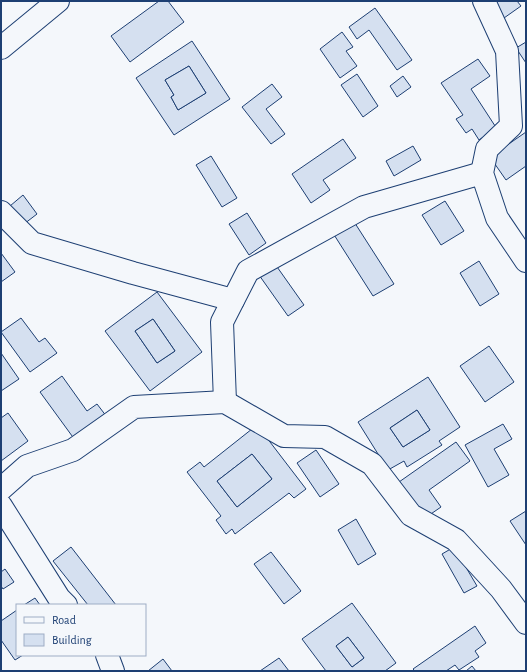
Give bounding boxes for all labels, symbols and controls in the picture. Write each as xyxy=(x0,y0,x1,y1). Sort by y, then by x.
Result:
legend xyxy=(16,604,146,656)
text: Road xyxy=(52,614,76,626)
text: Building xyxy=(52,634,92,646)

